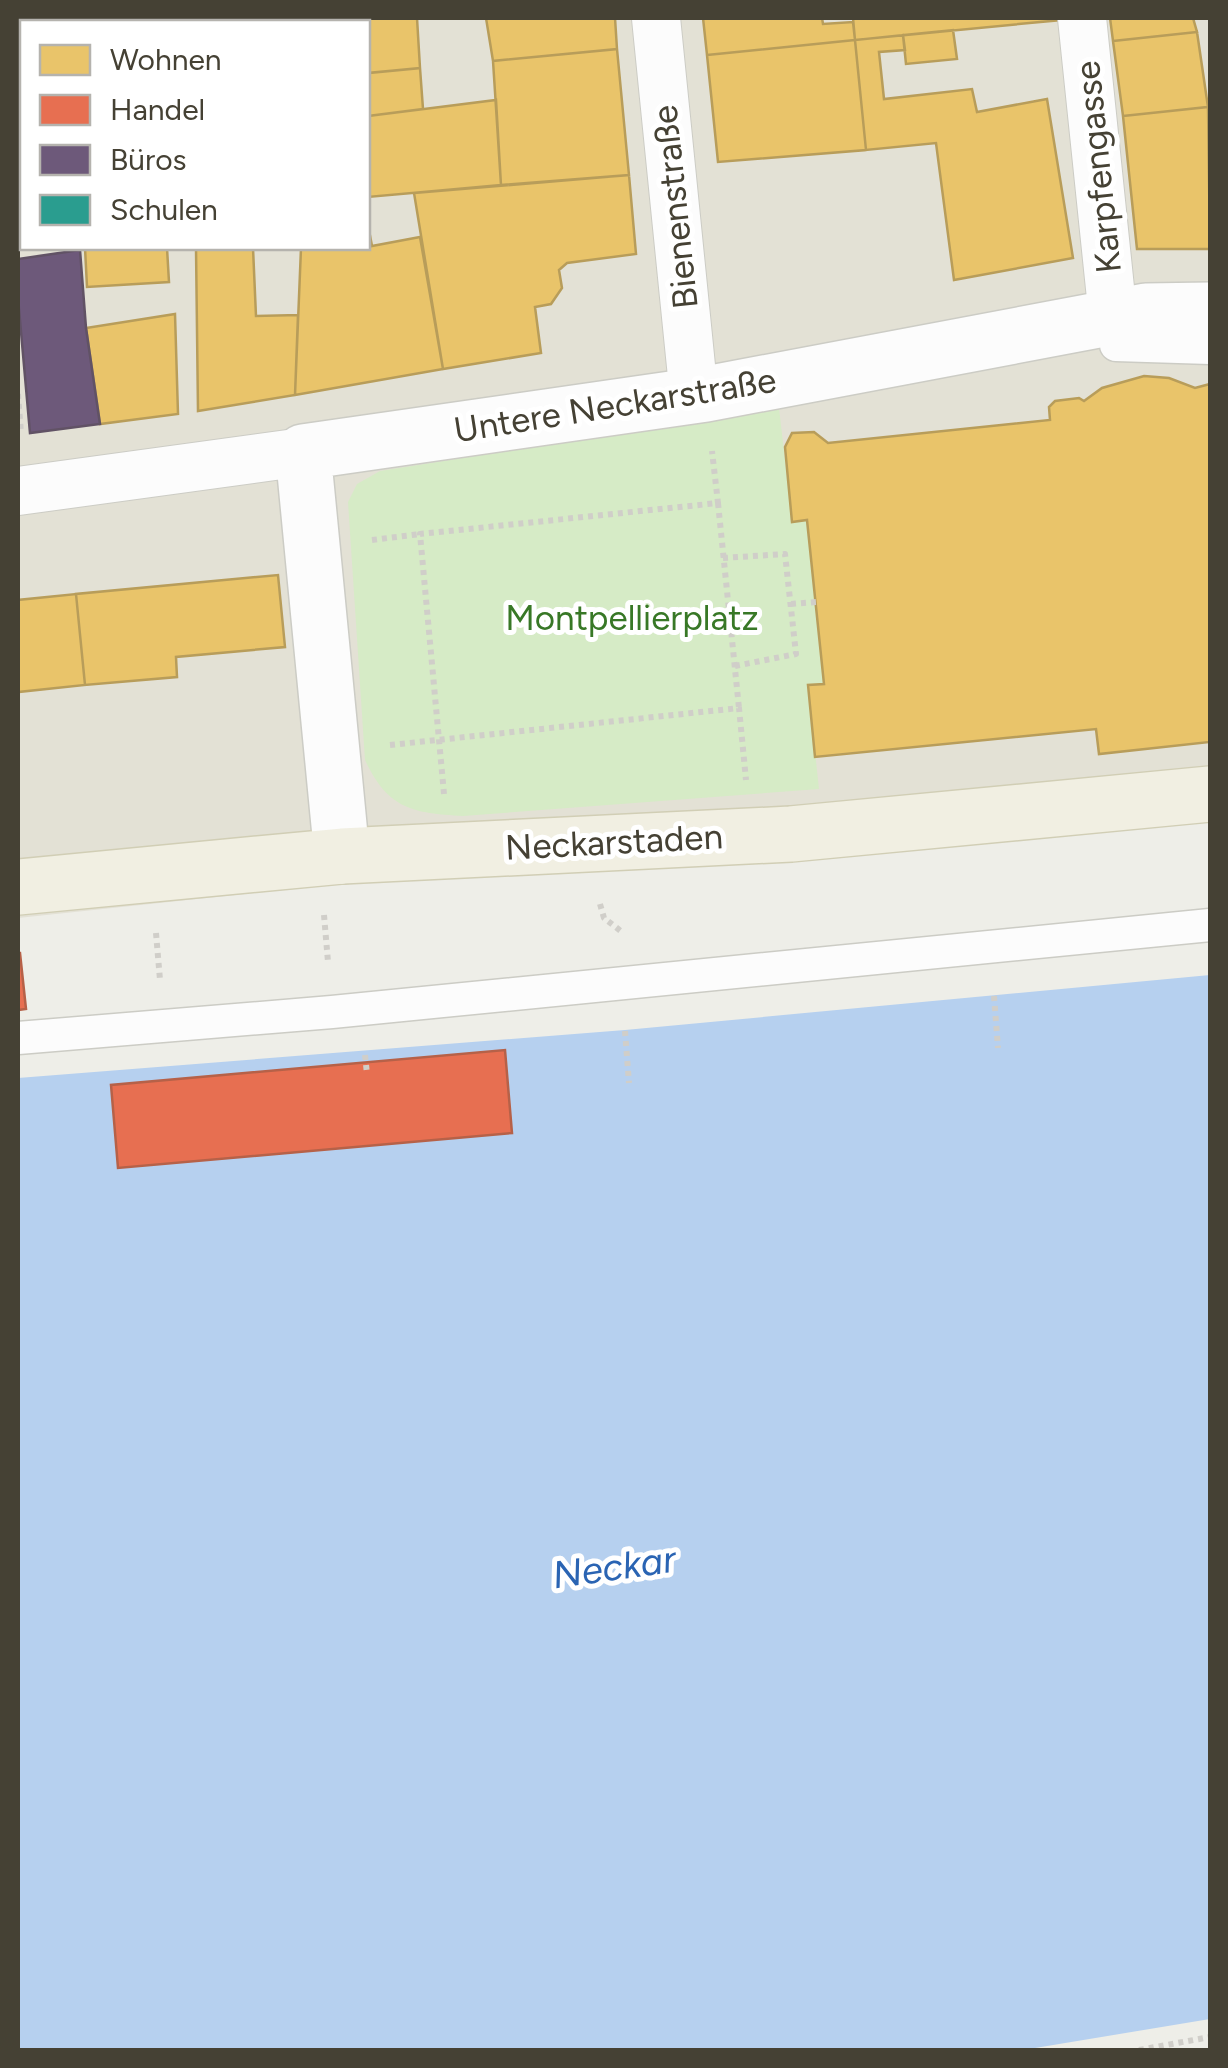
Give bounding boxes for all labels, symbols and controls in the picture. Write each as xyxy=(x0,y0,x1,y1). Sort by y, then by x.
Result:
legend xyxy=(20,20,370,250)
text: Wohnen xyxy=(110,41,222,78)
street label: Karpfengasse xyxy=(1066,59,1130,275)
text: Handel xyxy=(110,91,205,128)
street label: Bienenstraße xyxy=(643,103,707,311)
text: Büros xyxy=(110,141,187,178)
text: Schulen xyxy=(110,191,218,228)
street label: Untere Neckarstraße xyxy=(451,359,779,451)
park label: Montpellierplatz xyxy=(505,597,759,639)
street label: Neckarstaden xyxy=(504,815,724,869)
water label: Neckar xyxy=(549,1535,680,1598)

